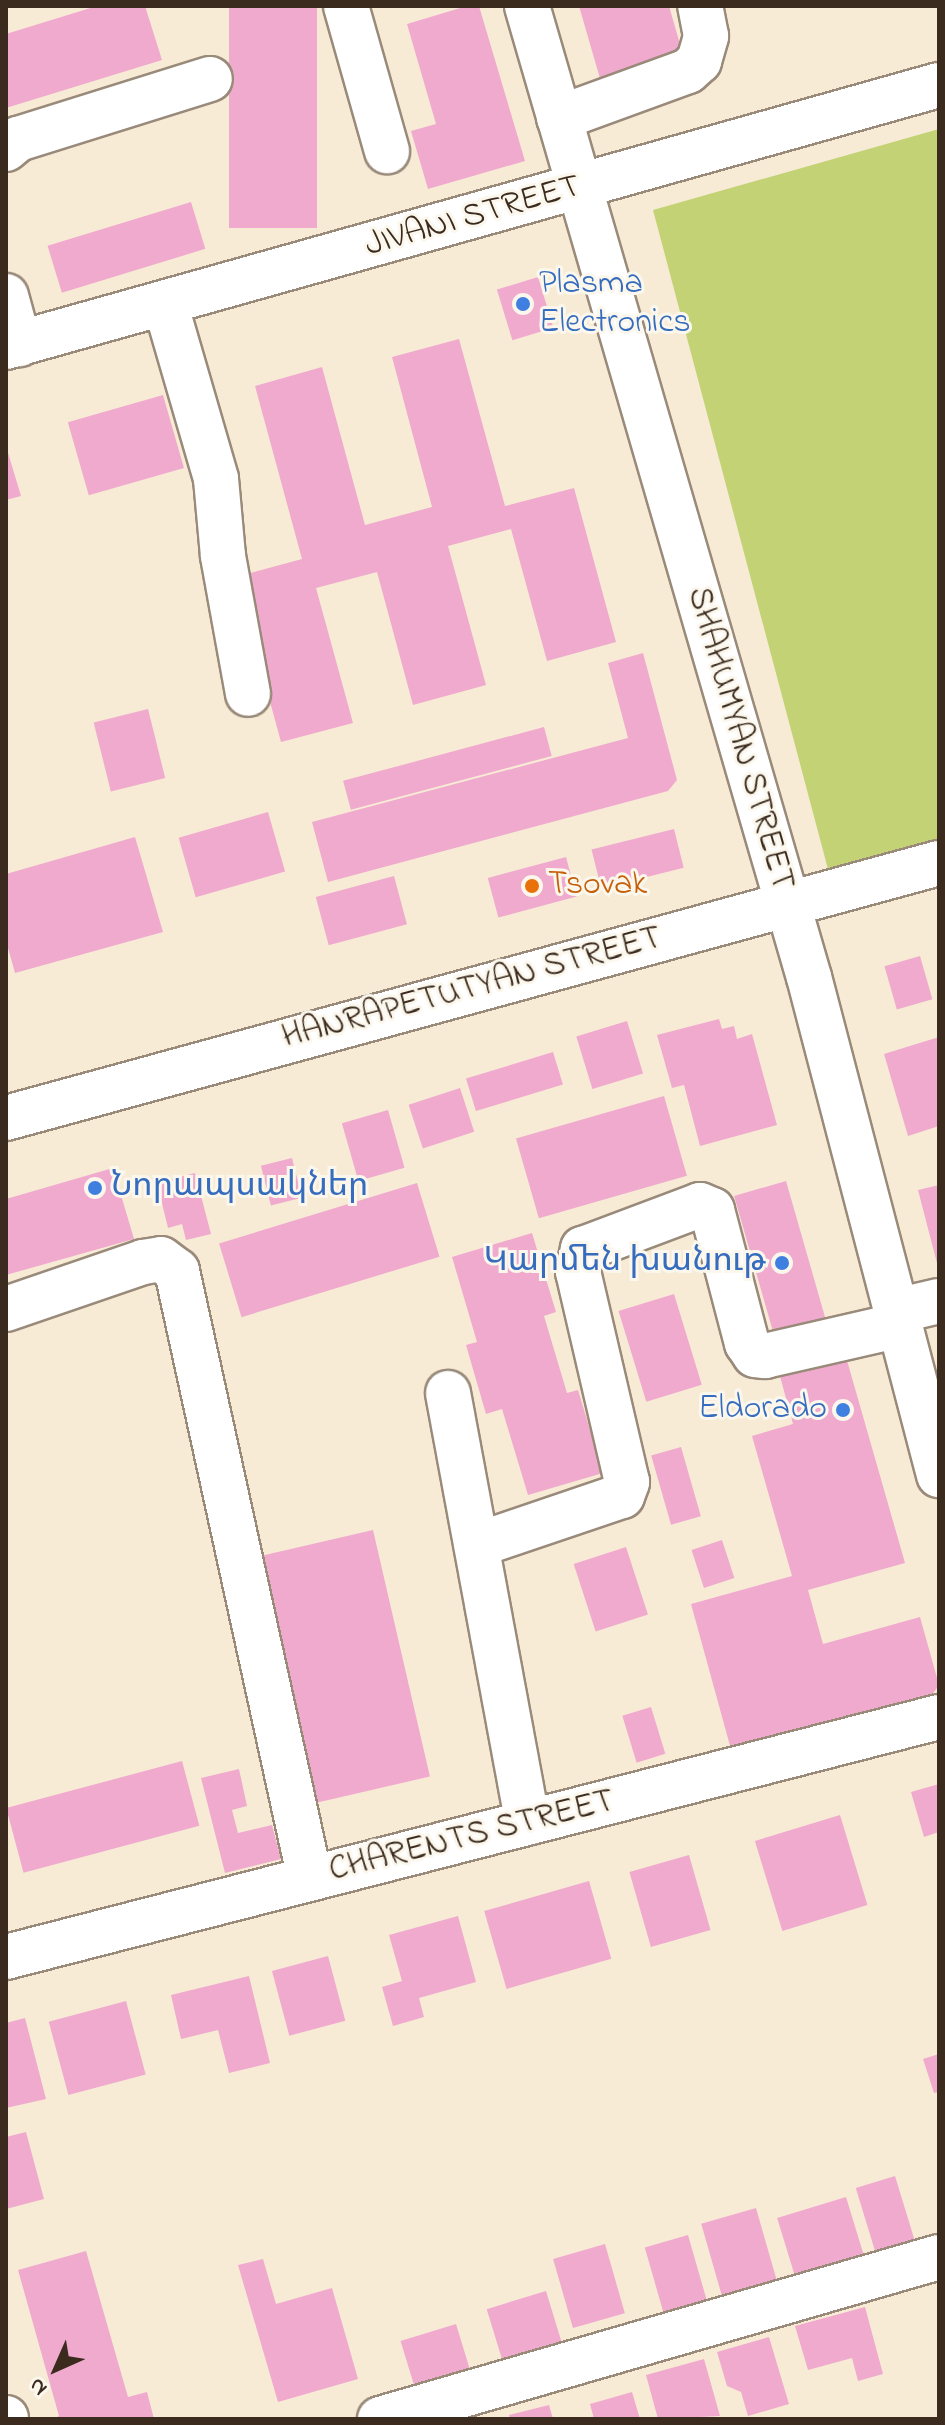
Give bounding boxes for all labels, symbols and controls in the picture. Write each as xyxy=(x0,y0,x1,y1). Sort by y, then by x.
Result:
street label: JIVANI STREET xyxy=(361,167,585,267)
place label: Plasma Electronics xyxy=(539,264,691,344)
marker: Plasma Electronics xyxy=(514,295,532,313)
street label: SHAHUMYAN STREET xyxy=(676,583,802,895)
place label: Tsovak xyxy=(548,866,647,906)
marker: Tsovak xyxy=(523,877,541,895)
street label: HANRAPETUTYAN STREET xyxy=(278,919,666,1059)
place label: Նորապսակներ xyxy=(111,1168,368,1208)
marker: Նորապսակներ xyxy=(86,1179,104,1197)
place label: Կարմեն խանութ xyxy=(484,1243,766,1283)
marker: Կարմեն խանութ xyxy=(773,1254,791,1272)
place label: Eldorado xyxy=(698,1390,827,1430)
marker: Eldorado xyxy=(834,1401,852,1419)
street label: CHARENTS STREET xyxy=(325,1782,619,1892)
north arrow xyxy=(16,2329,96,2409)
text: N xyxy=(22,2369,56,2403)

